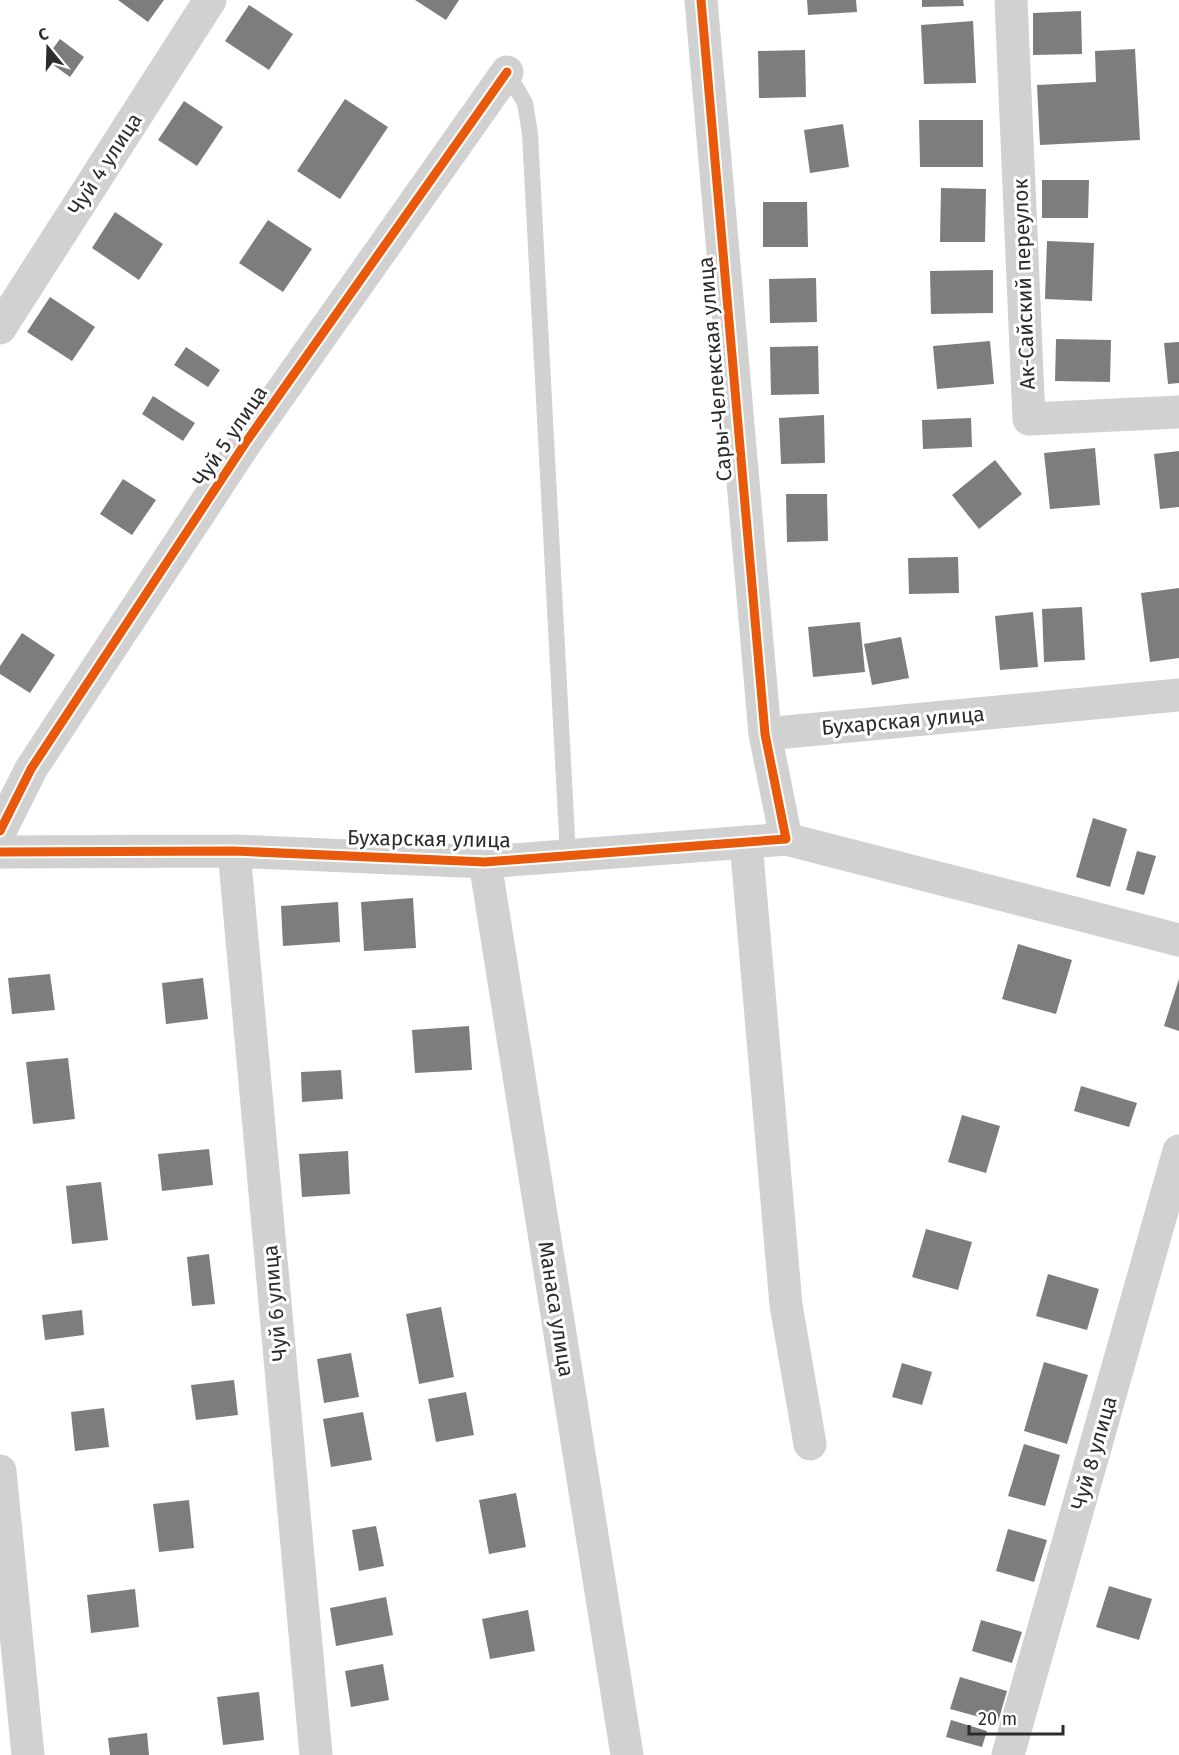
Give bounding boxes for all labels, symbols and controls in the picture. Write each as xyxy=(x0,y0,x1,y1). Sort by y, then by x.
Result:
north arrow xyxy=(18,18,78,78)
text: С xyxy=(36,24,51,45)
street label: Чуй 4 улица xyxy=(62,108,148,220)
street label: Ак-Сайский переулок xyxy=(1007,178,1041,390)
street label: Сары-Челекская улица xyxy=(692,256,738,482)
street label: Чуй 5 улица xyxy=(187,381,273,491)
street label: Бухарская улица xyxy=(820,701,986,741)
street label: Бухарская улица xyxy=(347,825,511,853)
street label: Манаса улица xyxy=(532,1239,580,1379)
street label: Чуй 6 улица xyxy=(257,1244,293,1362)
street label: Чуй 8 улица xyxy=(1065,1393,1123,1513)
scale bar xyxy=(969,1698,1064,1736)
text: 20 m xyxy=(978,1708,1017,1730)

